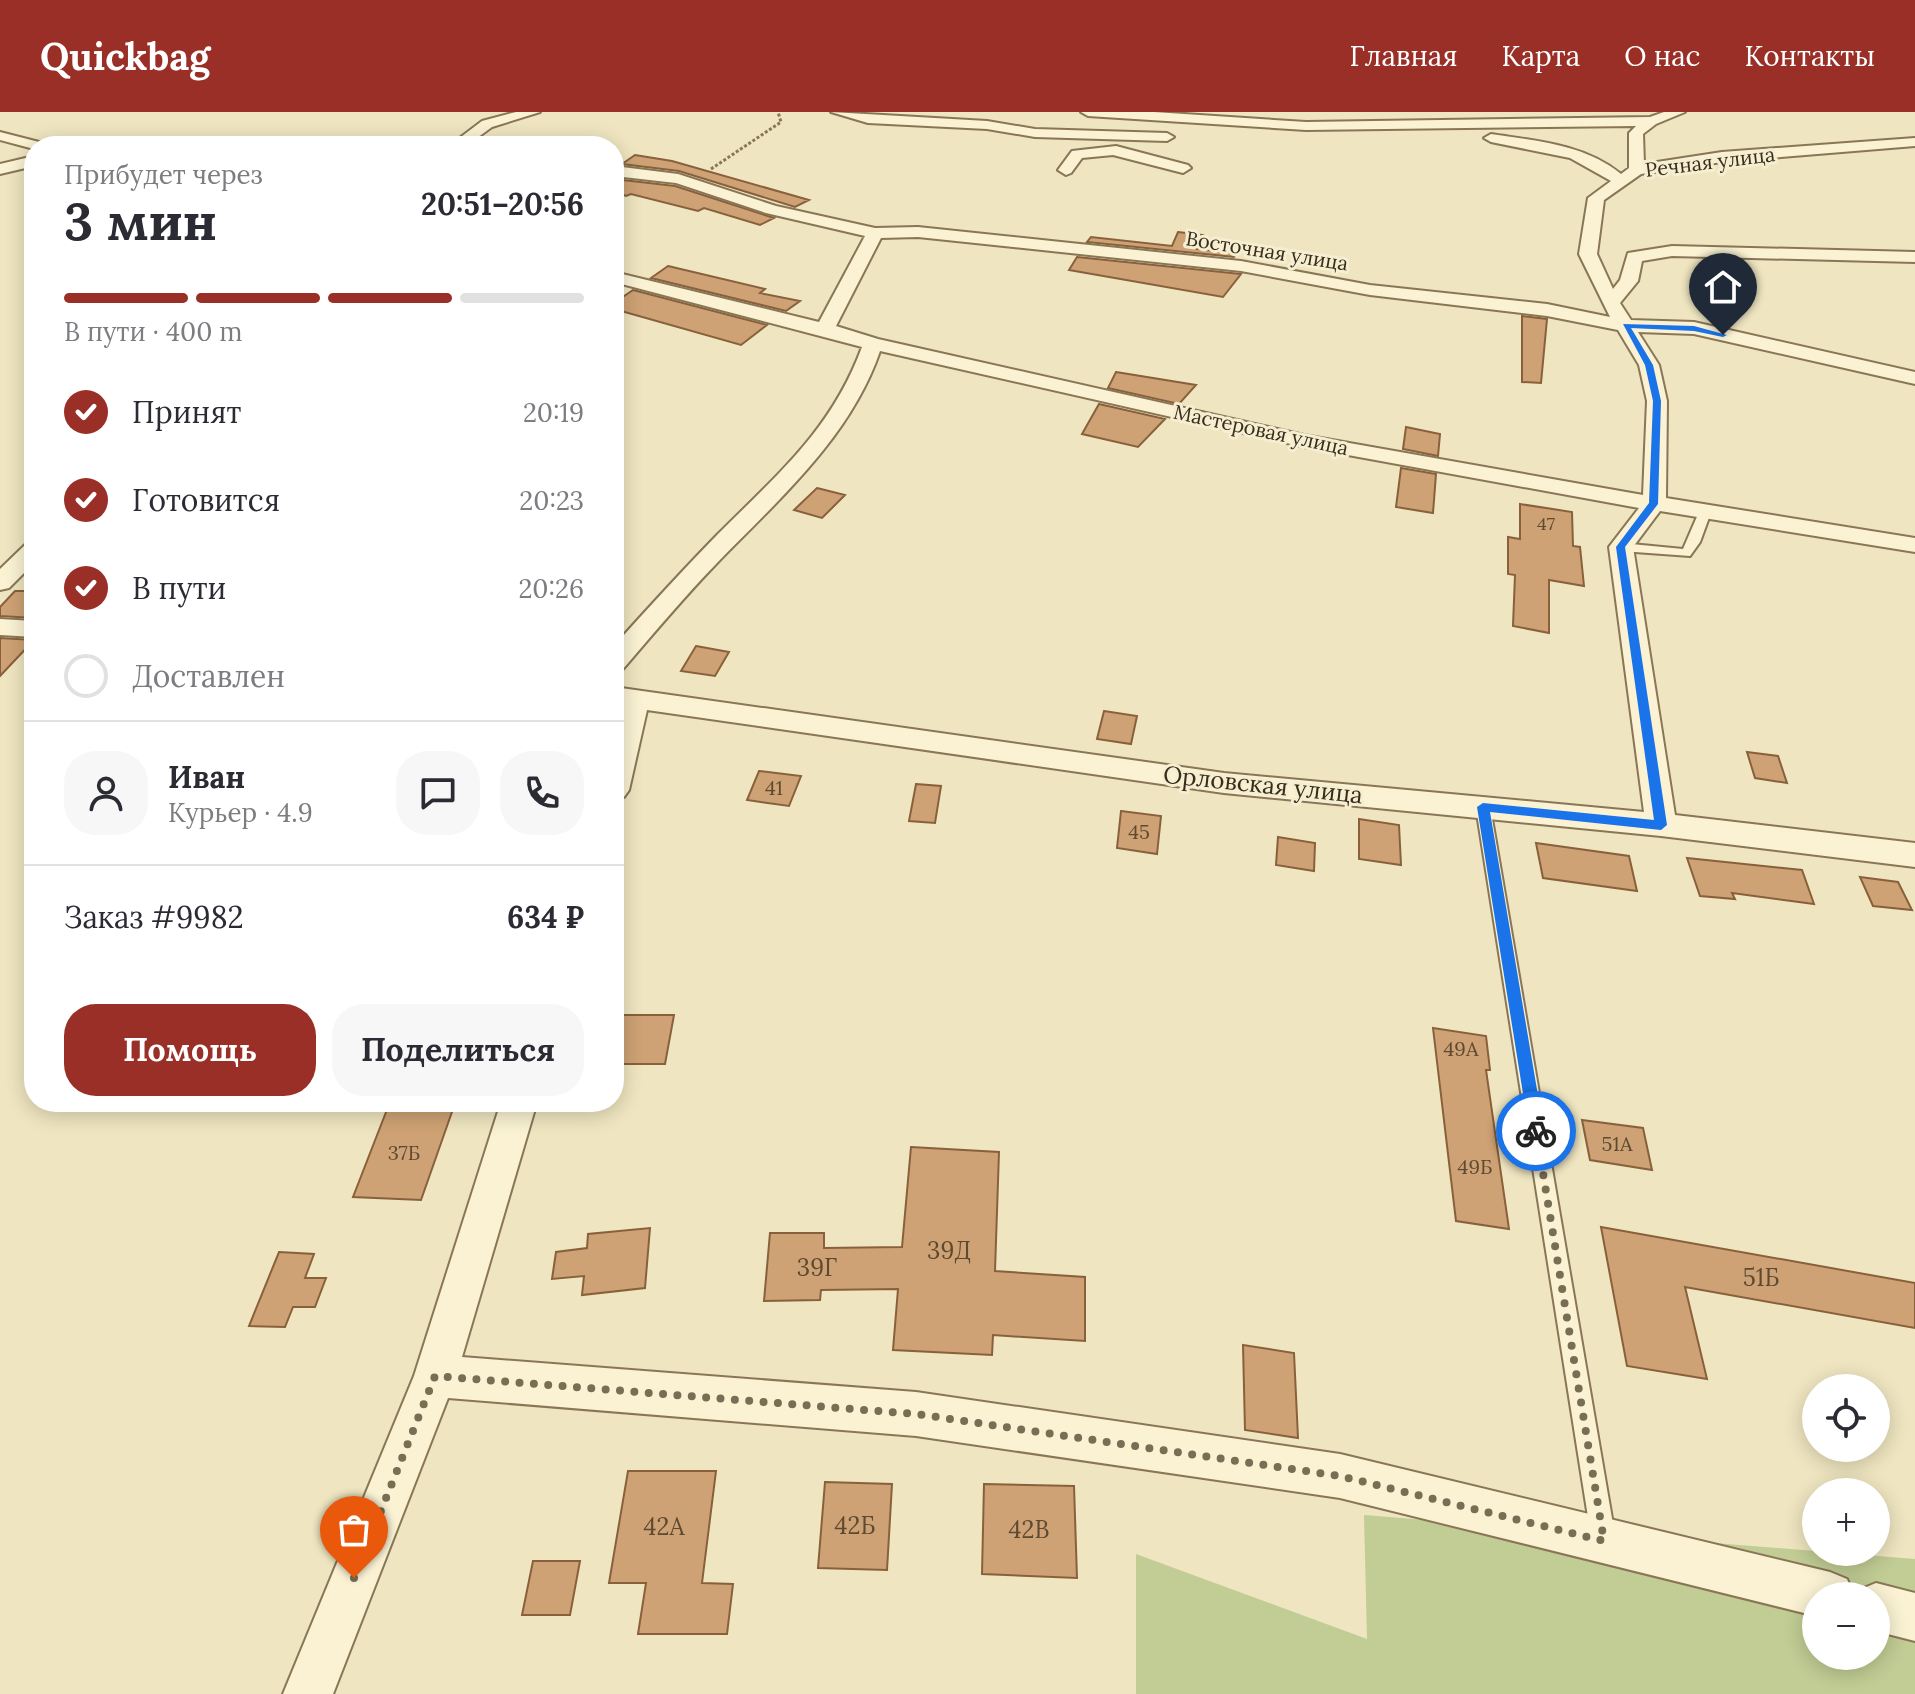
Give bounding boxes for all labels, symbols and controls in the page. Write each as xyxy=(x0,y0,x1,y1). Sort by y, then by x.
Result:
text: Quickbag xyxy=(40,32,210,80)
text: Главная xyxy=(1349,38,1458,74)
text: Карта xyxy=(1502,38,1580,74)
text: О нас xyxy=(1624,38,1701,74)
text: Контакты xyxy=(1745,38,1875,74)
street label: Речная улица xyxy=(1644,141,1776,182)
text: Прибудет через xyxy=(64,158,263,191)
text: 20:51–20:56 xyxy=(421,185,584,223)
text: 3 мин xyxy=(64,188,217,254)
street label: Восточная улица xyxy=(1184,225,1350,276)
pin xyxy=(1689,253,1757,335)
icon: home xyxy=(1701,265,1745,309)
text: В пути · 400 m xyxy=(64,315,242,348)
icon: check xyxy=(64,390,108,434)
text: Принят xyxy=(132,393,241,431)
text: 20:19 xyxy=(523,396,584,429)
street label: Мастеровая улица xyxy=(1171,399,1351,460)
icon: check xyxy=(64,478,108,522)
text: Готовится xyxy=(132,481,280,519)
text: 20:23 xyxy=(519,484,584,517)
house number: 47 xyxy=(1537,512,1555,535)
icon: check xyxy=(64,566,108,610)
text: В пути xyxy=(132,569,226,607)
text: 20:26 xyxy=(518,572,584,605)
text: Доставлен xyxy=(132,657,285,695)
button: person xyxy=(64,751,148,835)
button: chat xyxy=(396,751,480,835)
button: phone xyxy=(500,751,584,835)
text: Иван xyxy=(168,758,245,796)
street label: Орловская улица xyxy=(1162,759,1364,810)
house number: 41 xyxy=(765,775,783,800)
text: Курьер · 4.9 xyxy=(168,796,313,829)
house number: 45 xyxy=(1128,819,1150,844)
text: Заказ #9982 xyxy=(64,898,244,936)
text: 634 ₽ xyxy=(507,898,584,936)
button: Помощь xyxy=(64,1004,316,1096)
button: Поделиться xyxy=(332,1004,584,1096)
house number: 49А xyxy=(1444,1036,1479,1061)
courier xyxy=(1496,1091,1576,1171)
icon: bike xyxy=(1514,1109,1558,1153)
house number: 51А xyxy=(1602,1131,1633,1156)
house number: 37Б xyxy=(388,1140,420,1165)
house number: 49Б xyxy=(1458,1154,1492,1179)
house number: 39Д xyxy=(927,1235,971,1266)
house number: 39Г xyxy=(797,1252,837,1283)
house number: 51Б xyxy=(1743,1262,1779,1293)
map controls xyxy=(1802,1374,1890,1670)
button: locate xyxy=(1802,1374,1890,1462)
button: + xyxy=(1802,1478,1890,1566)
pin xyxy=(320,1496,388,1578)
icon: bag xyxy=(332,1508,376,1552)
house number: 42Б xyxy=(835,1510,875,1541)
house number: 42А xyxy=(644,1511,685,1542)
house number: 42В xyxy=(1009,1514,1049,1545)
button: − xyxy=(1802,1582,1890,1670)

